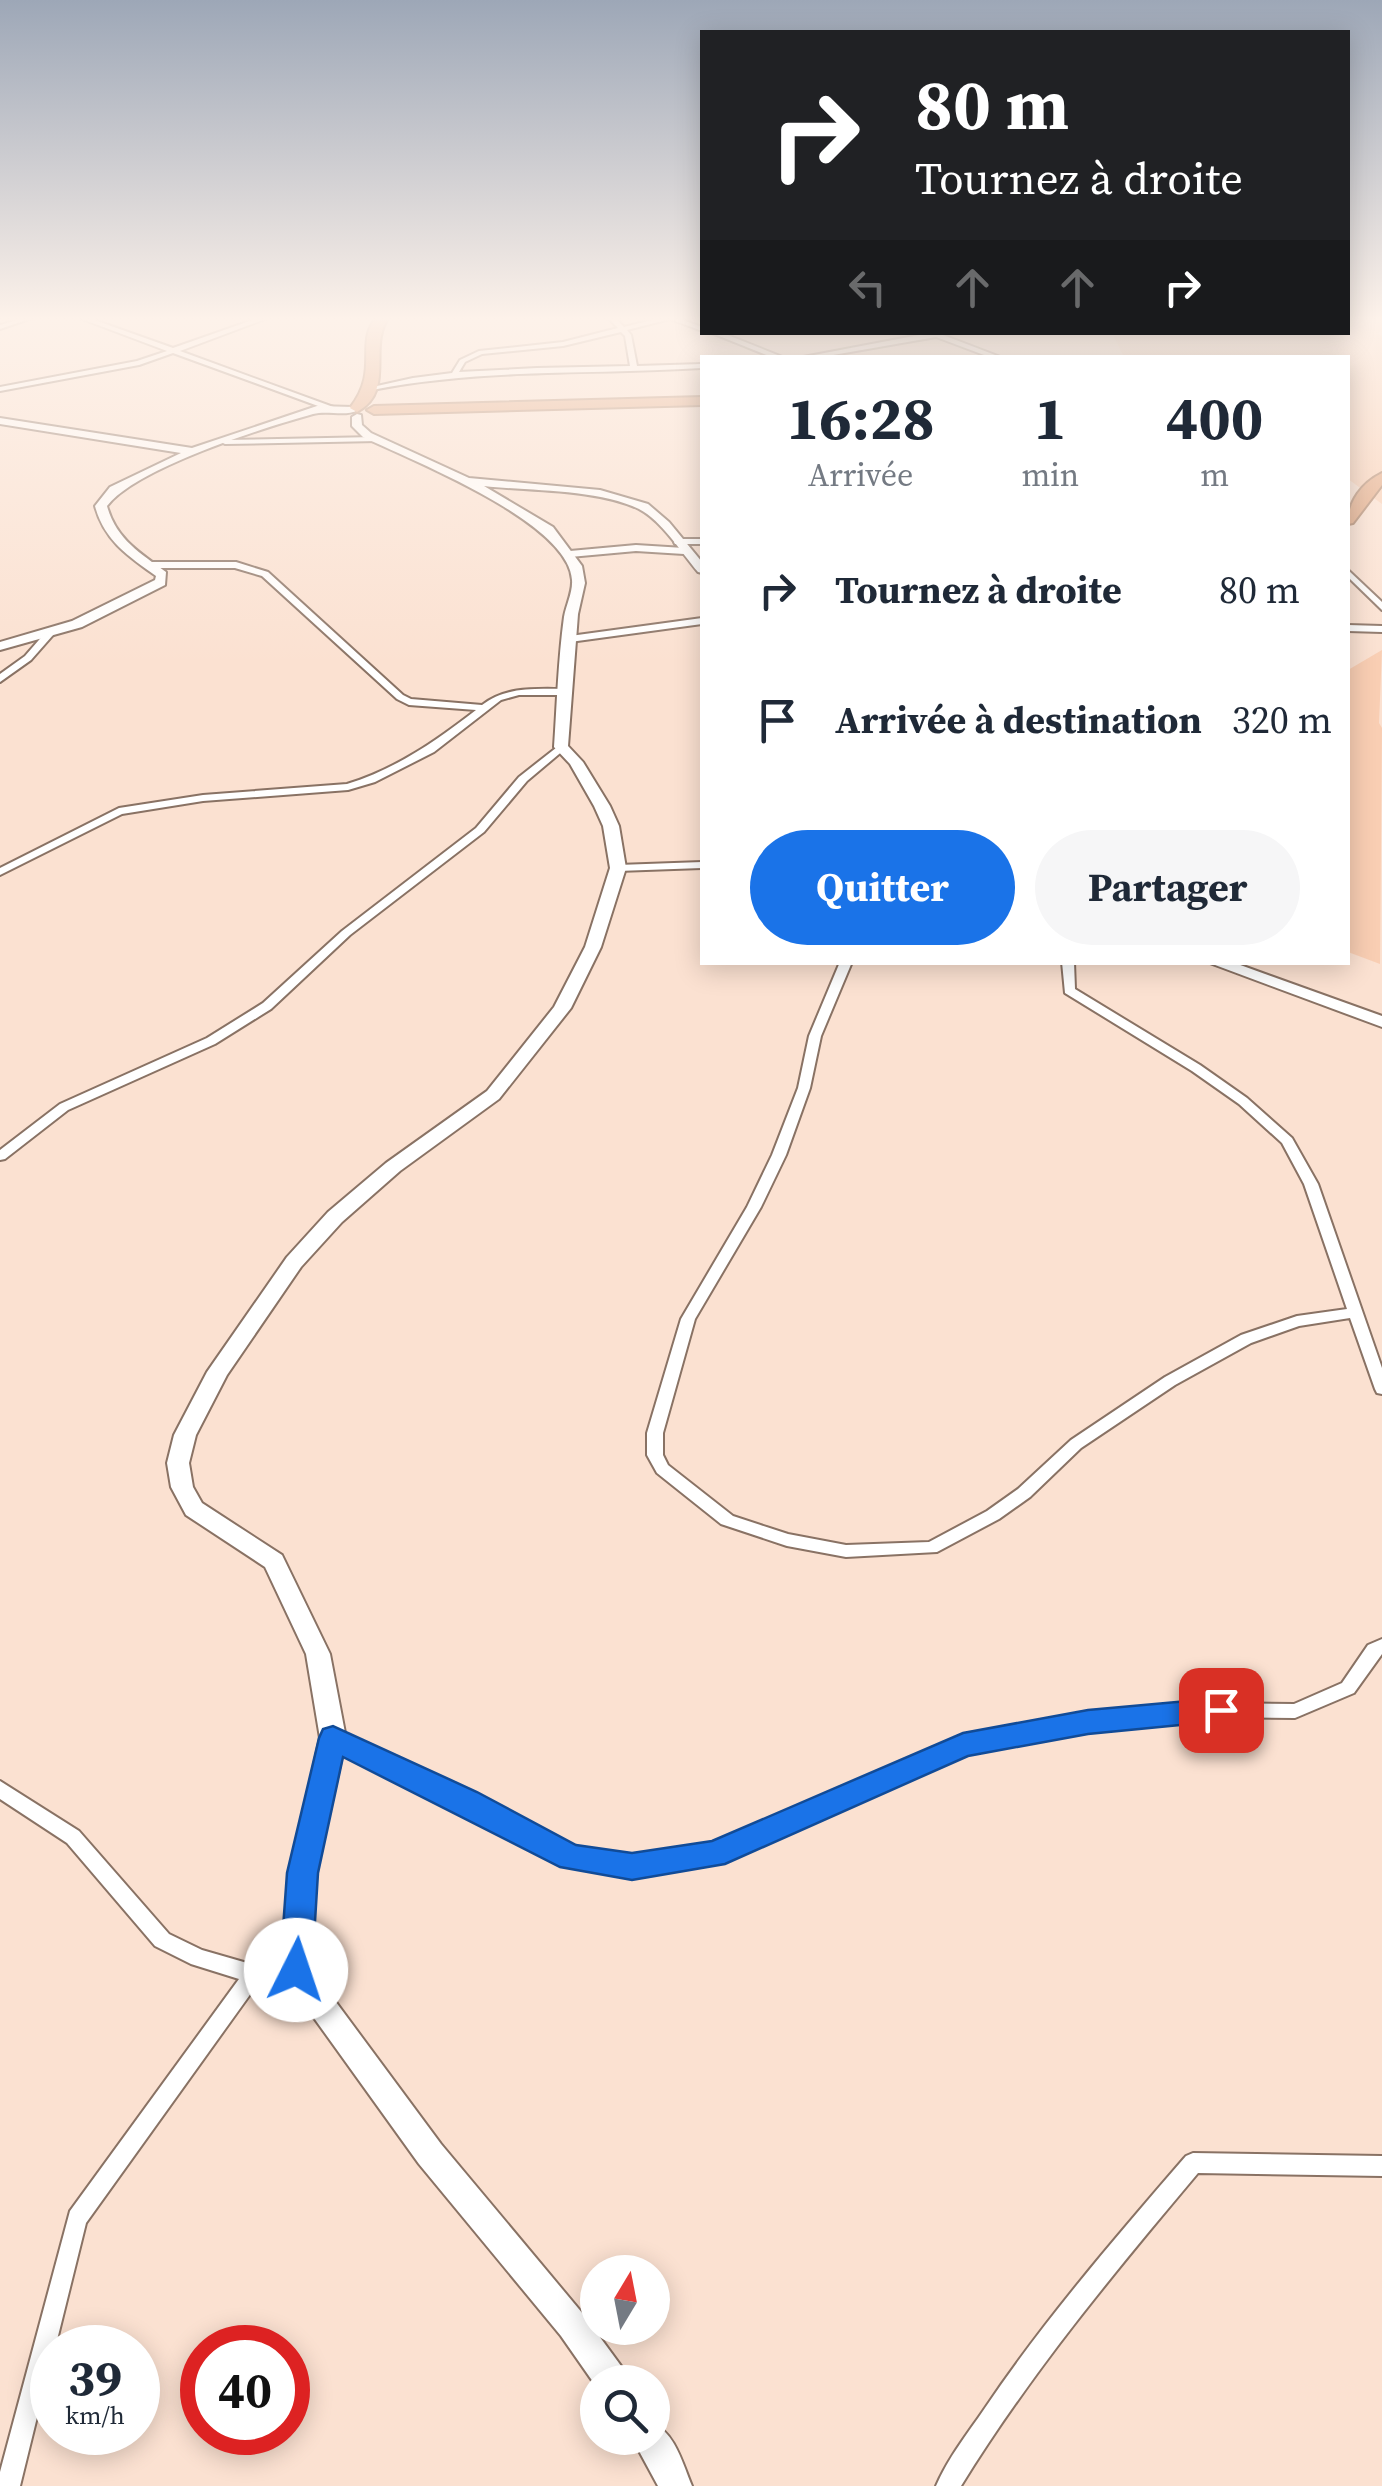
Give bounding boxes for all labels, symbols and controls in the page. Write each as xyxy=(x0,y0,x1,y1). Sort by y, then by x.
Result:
text: 80 m xyxy=(915,56,1069,152)
icon: right xyxy=(750,70,880,200)
text: Tournez à droite xyxy=(915,147,1243,209)
icon: left xyxy=(840,260,895,315)
icon: ahead xyxy=(945,260,1000,315)
icon: ahead xyxy=(1050,260,1105,315)
icon: right xyxy=(1155,260,1210,315)
text: 16:28 xyxy=(787,377,935,459)
text: 1 xyxy=(1034,377,1067,459)
text: 400 xyxy=(1166,377,1263,459)
text: Arrivée xyxy=(808,453,913,497)
text: min xyxy=(1021,453,1079,497)
text: m xyxy=(1200,453,1229,497)
icon: right xyxy=(750,563,805,618)
text: Tournez à droite xyxy=(835,564,1122,616)
text: 80 m xyxy=(1219,564,1300,616)
icon: arrive xyxy=(750,693,805,748)
text: Arrivée à destination xyxy=(835,694,1202,746)
text: 320 m xyxy=(1232,694,1332,746)
button: Quitter xyxy=(750,830,1015,945)
button: Partager xyxy=(1035,830,1300,945)
pin xyxy=(1179,1668,1264,1753)
icon: arrive xyxy=(1194,1683,1249,1738)
position arrow xyxy=(244,1918,348,2022)
north arrow xyxy=(580,2255,670,2345)
map controls xyxy=(580,2255,670,2455)
speed limit sign: 40 xyxy=(180,2325,310,2455)
text: 39 xyxy=(68,2343,122,2412)
button: search xyxy=(580,2365,670,2455)
text: km/h xyxy=(65,2398,125,2432)

